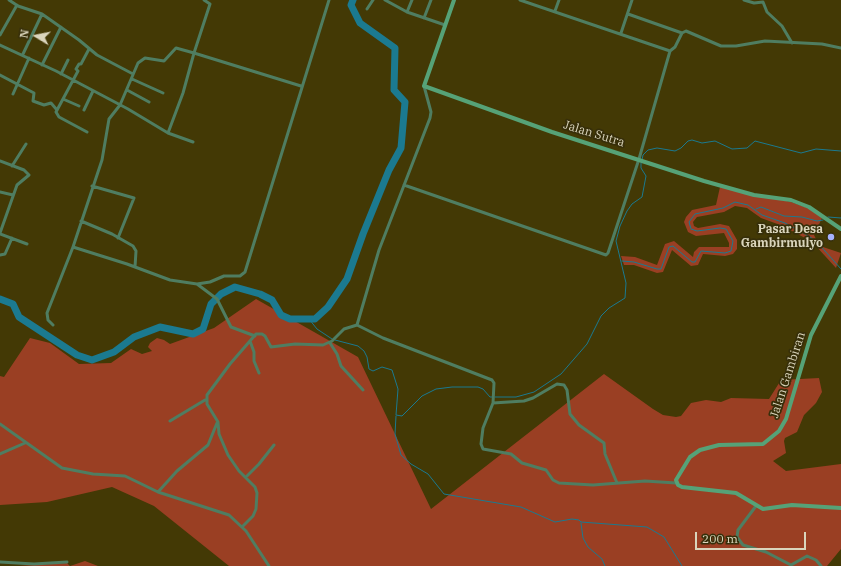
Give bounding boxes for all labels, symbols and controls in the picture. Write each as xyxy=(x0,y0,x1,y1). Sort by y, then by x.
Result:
north arrow xyxy=(16,16,56,56)
text: N xyxy=(17,28,32,39)
street label: Jalan Sutra xyxy=(562,118,626,150)
place label: Pasar Desa Gambirmulyo xyxy=(741,223,823,251)
marker: Pasar Desa Gambirmulyo xyxy=(826,232,836,242)
street label: Jalan Gambiran xyxy=(767,330,809,420)
scale bar xyxy=(697,524,808,550)
text: 200 m xyxy=(702,531,738,546)

